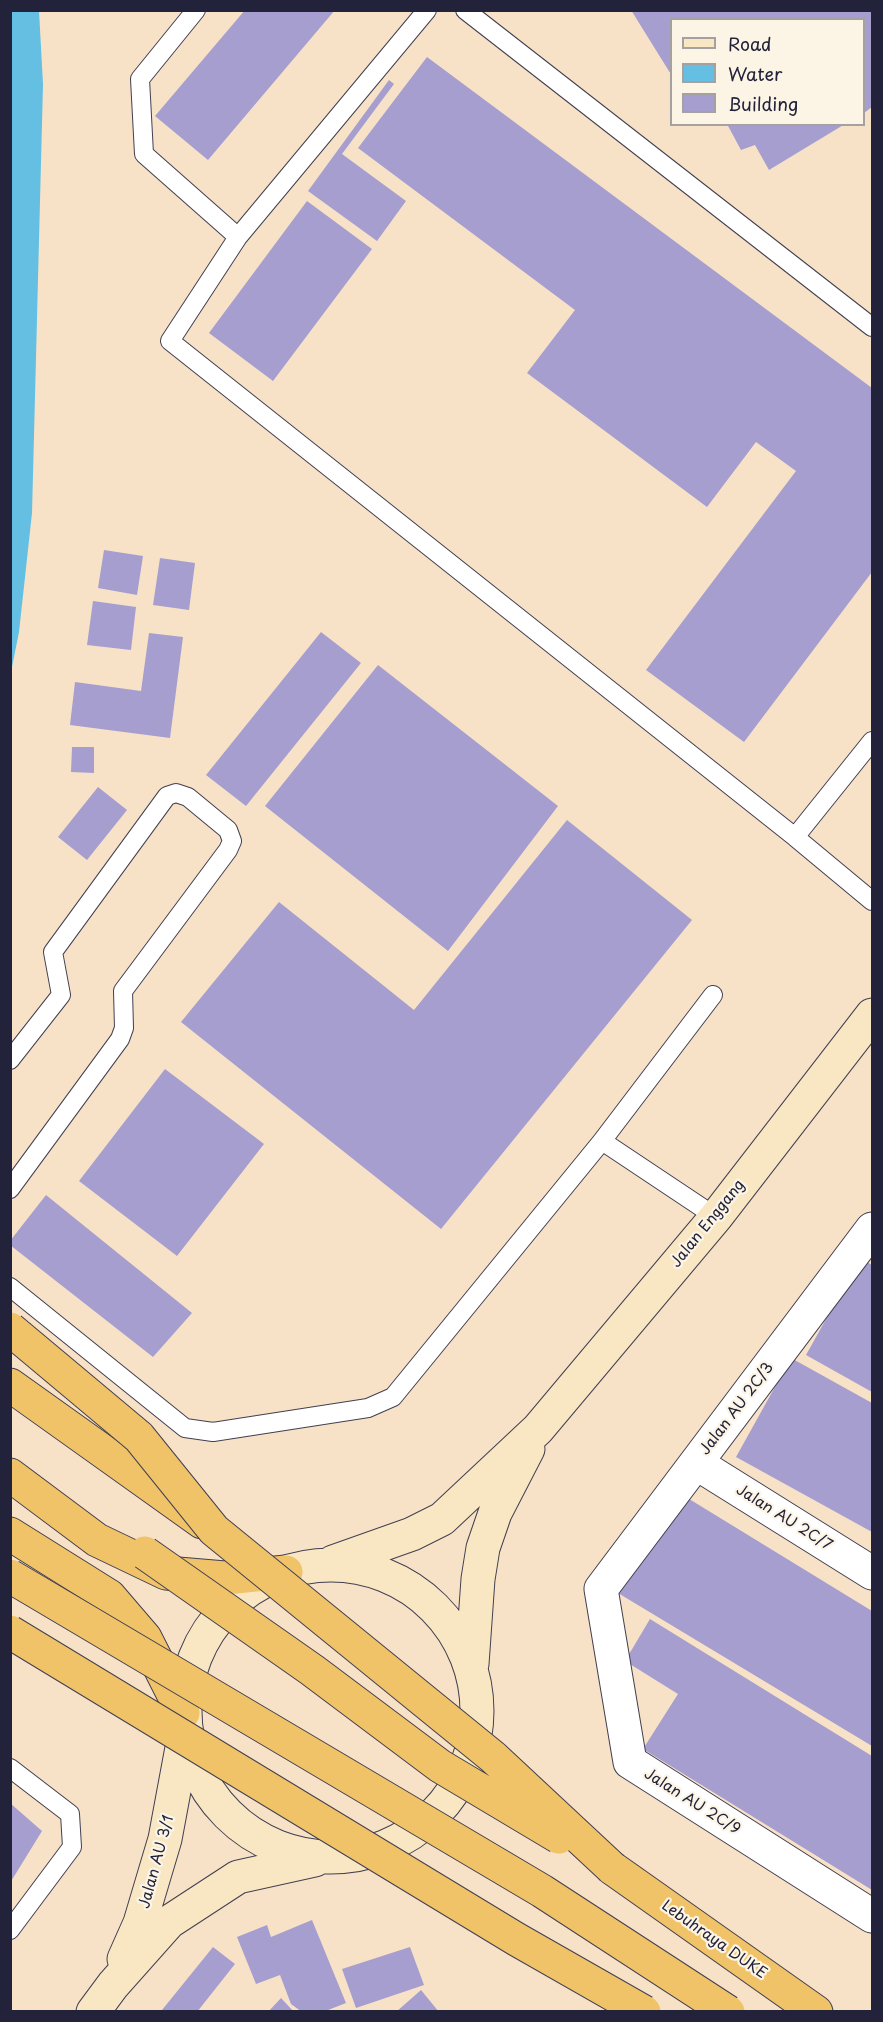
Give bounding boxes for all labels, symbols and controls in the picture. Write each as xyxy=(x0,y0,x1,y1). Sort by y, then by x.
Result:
legend xyxy=(670,18,865,126)
text: Road xyxy=(728,30,772,57)
text: Water xyxy=(728,60,782,87)
text: Building xyxy=(728,90,798,117)
street label: Jalan Enggang xyxy=(667,1177,749,1271)
street label: Jalan AU 2C/3 xyxy=(696,1359,778,1459)
street label: Jalan AU 2C/7 xyxy=(733,1481,835,1555)
street label: Jalan AU 2C/9 xyxy=(641,1765,743,1839)
street label: Jalan AU 3/1 xyxy=(136,1813,178,1911)
street label: Lebuhraya DUKE xyxy=(658,1897,770,1983)

